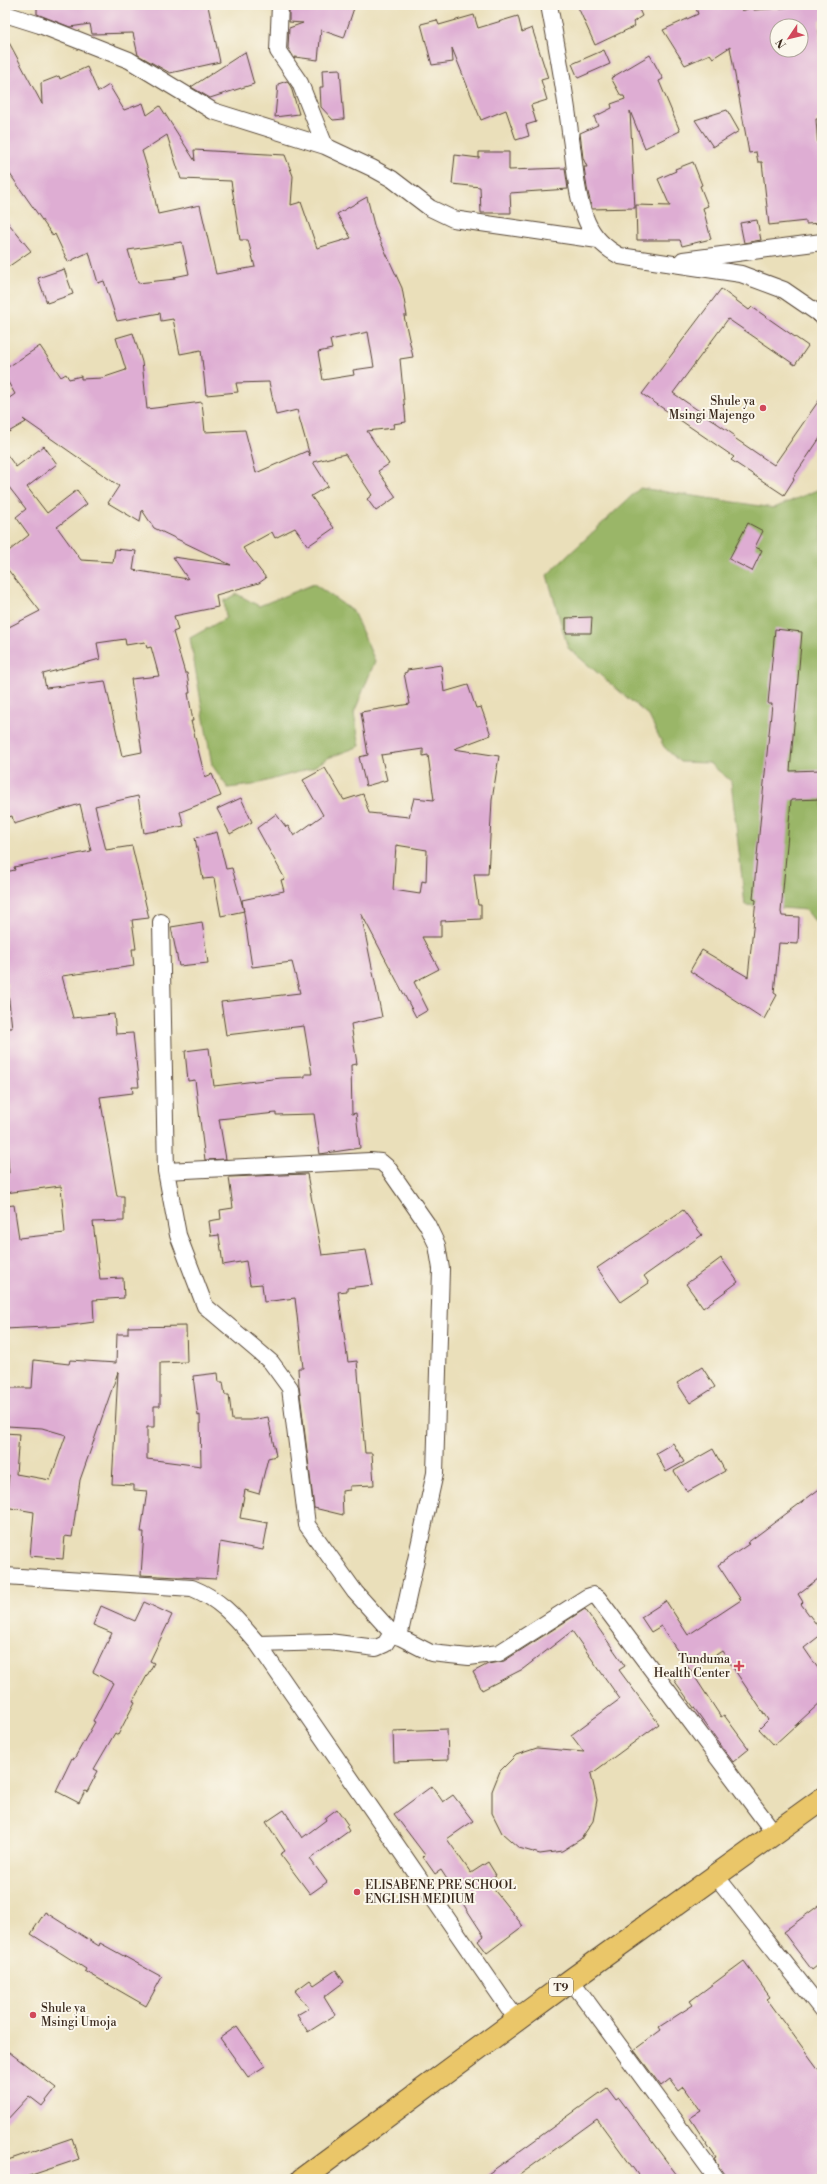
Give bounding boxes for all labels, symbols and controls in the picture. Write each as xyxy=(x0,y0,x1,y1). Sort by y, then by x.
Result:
north arrow xyxy=(769,18,809,58)
text: N xyxy=(773,35,790,51)
place label: Shule ya Msingi Majengo xyxy=(669,394,756,423)
marker: Shule ya Msingi Majengo xyxy=(758,403,768,413)
place label: Tunduma Health Center xyxy=(654,1652,731,1681)
marker: Tunduma Health Center xyxy=(733,1660,745,1672)
place label: ELISABENE PRE SCHOOL ENGLISH MEDIUM xyxy=(365,1878,516,1907)
marker: ELISABENE PRE SCHOOL ENGLISH MEDIUM xyxy=(352,1887,362,1897)
road number: T9 xyxy=(549,1978,573,1996)
place label: Shule ya Msingi Umoja xyxy=(41,2001,117,2030)
marker: Shule ya Msingi Umoja xyxy=(28,2010,38,2020)

